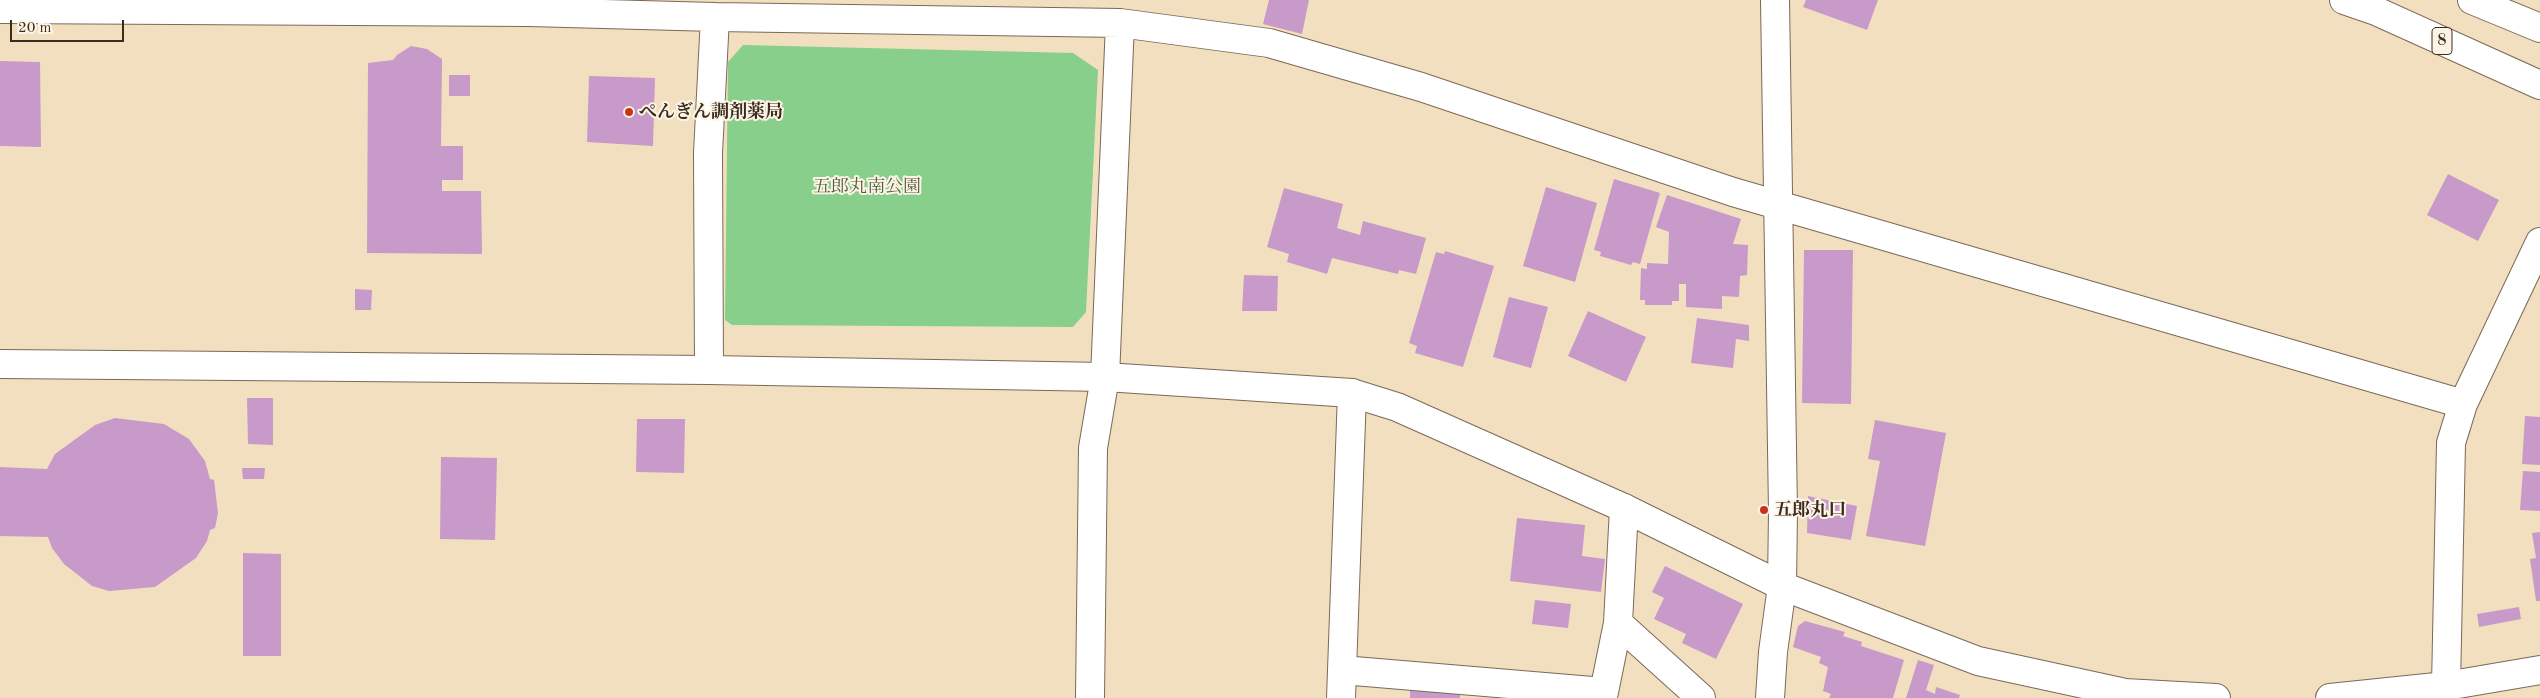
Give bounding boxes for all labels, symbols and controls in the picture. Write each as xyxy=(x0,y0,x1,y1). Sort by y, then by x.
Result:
scale bar xyxy=(12,10,126,42)
text: 20 m xyxy=(18,21,52,36)
road number: 8 xyxy=(2432,27,2452,54)
place label: ぺんぎん調剤薬局 xyxy=(639,101,783,123)
marker: ぺんぎん調剤薬局 xyxy=(623,106,635,118)
park label: 五郎丸南公園 xyxy=(813,176,921,198)
place label: 五郎丸口 xyxy=(1774,499,1846,521)
marker: 五郎丸口 xyxy=(1758,504,1770,516)

